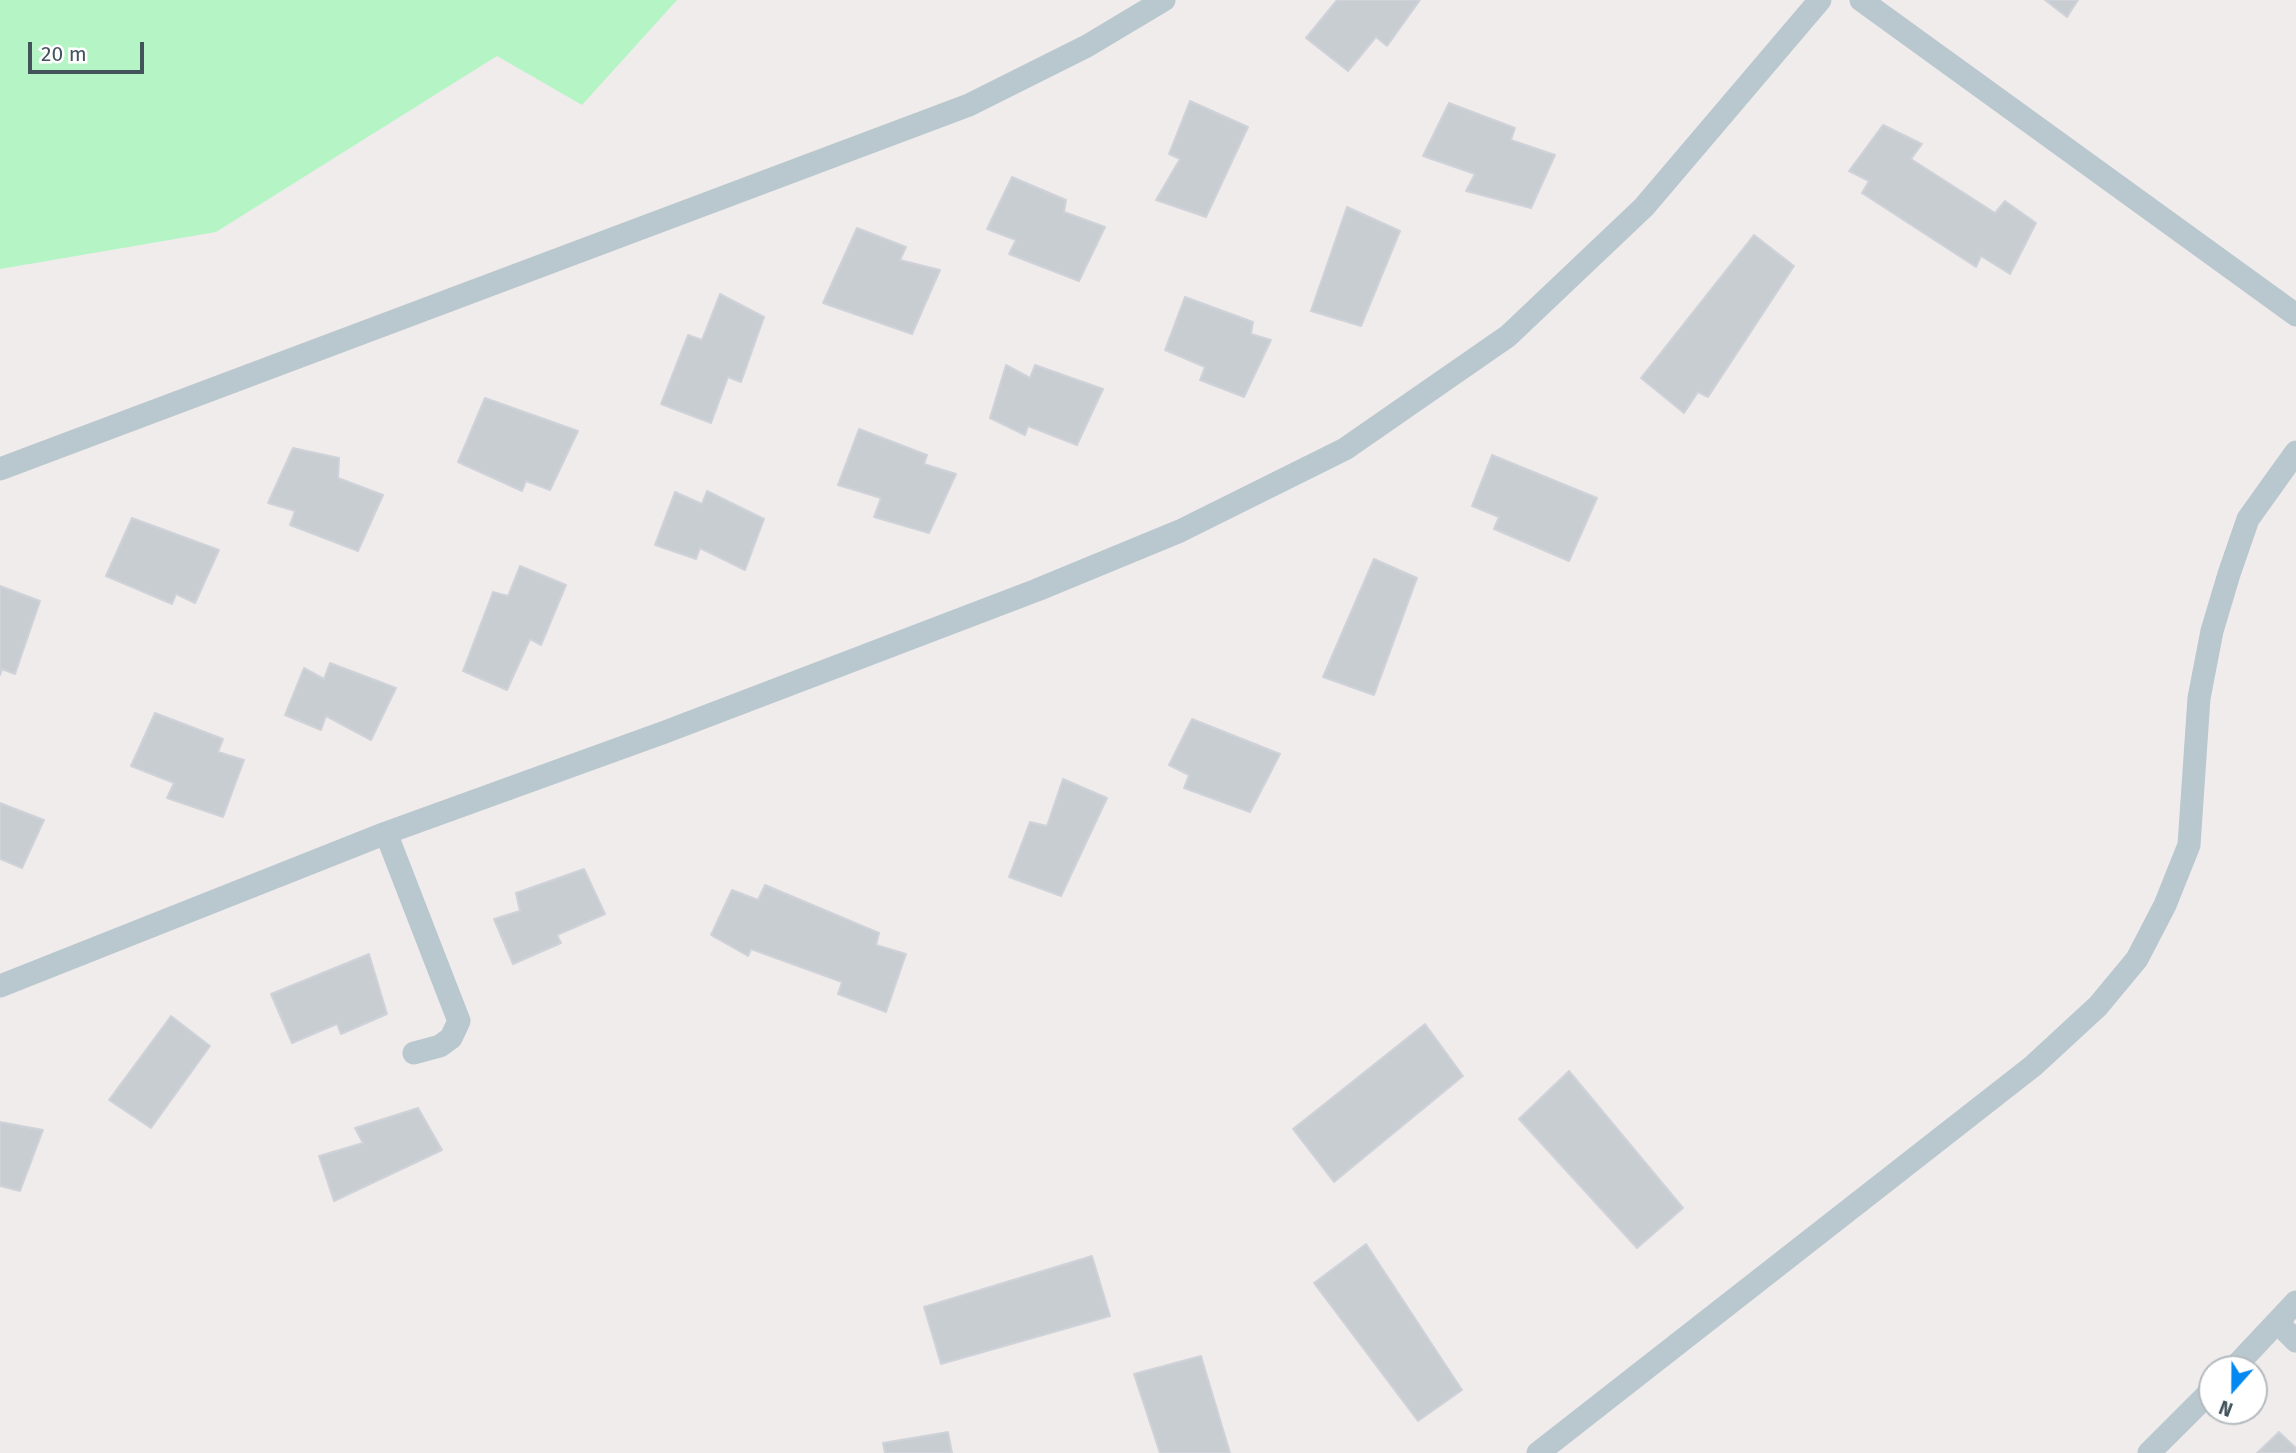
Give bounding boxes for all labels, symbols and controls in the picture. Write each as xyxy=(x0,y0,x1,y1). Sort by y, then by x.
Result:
scale bar xyxy=(32,28,147,72)
text: 20 m xyxy=(41,41,87,67)
north arrow xyxy=(2198,1355,2268,1425)
text: N xyxy=(2216,1395,2236,1421)

